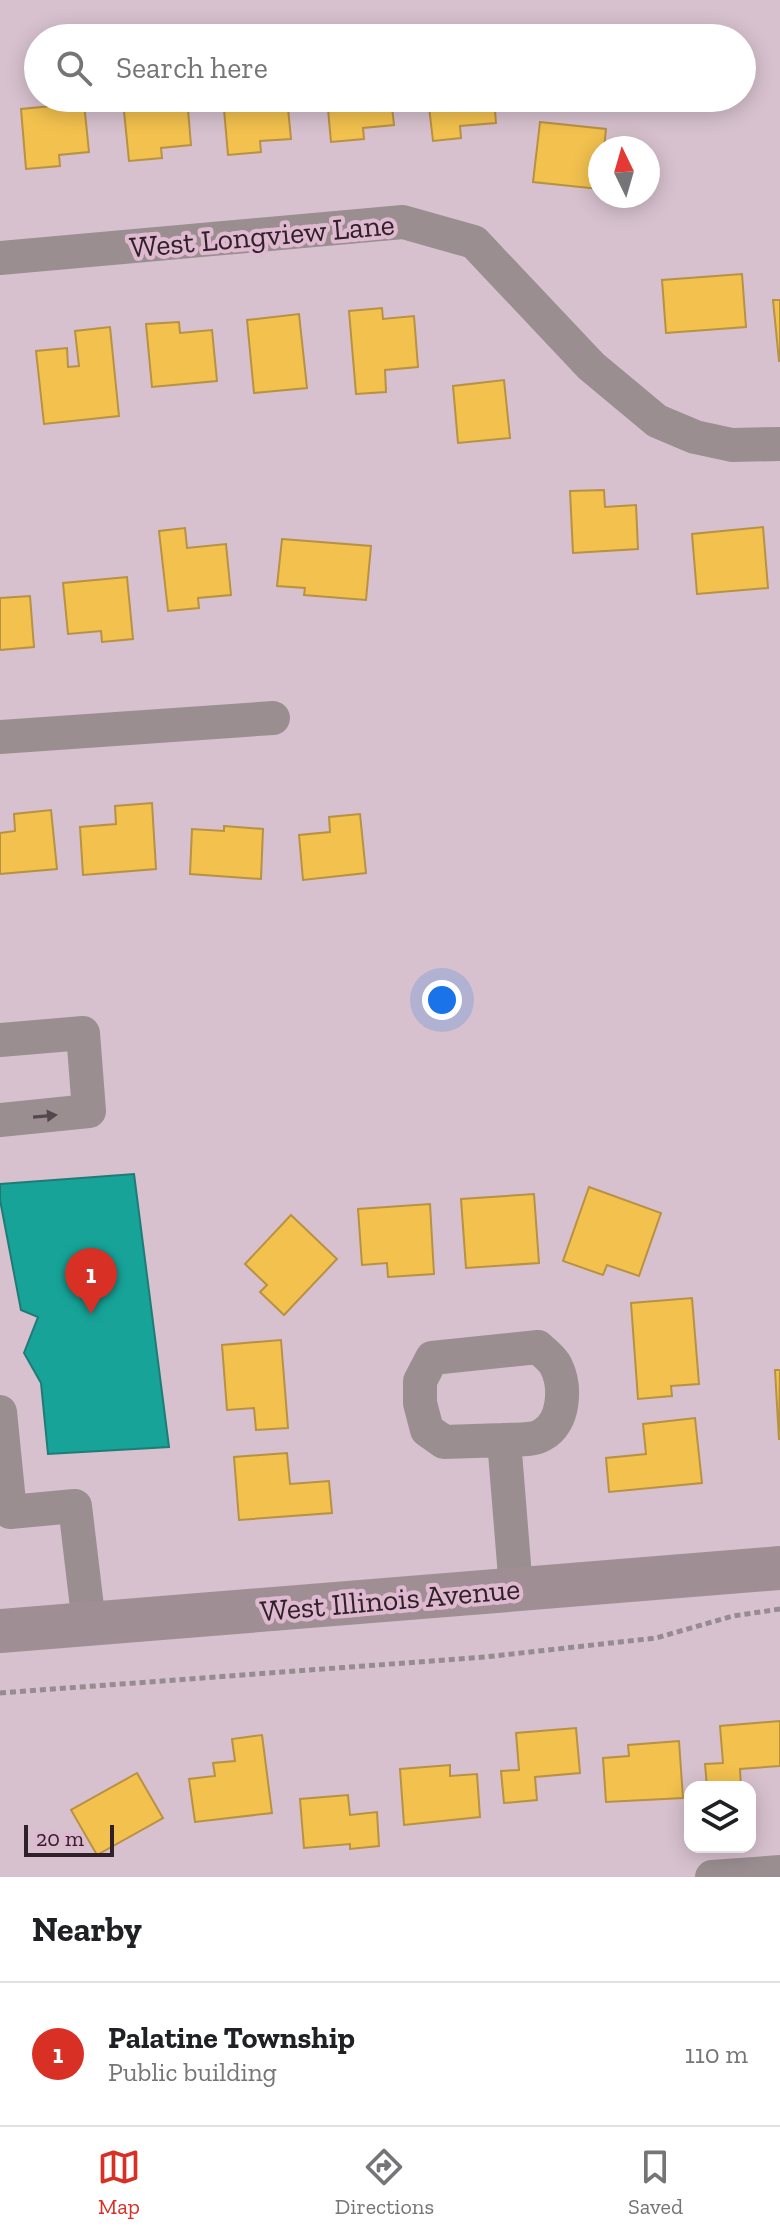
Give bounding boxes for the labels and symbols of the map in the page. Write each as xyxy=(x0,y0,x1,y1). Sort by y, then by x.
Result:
north arrow xyxy=(588,136,660,208)
street label: West Longview Lane xyxy=(128,206,396,266)
your location xyxy=(422,980,462,1020)
one-way arrow xyxy=(33,1109,58,1122)
pin: 1 xyxy=(65,1248,117,1314)
street label: West Illinois Avenue xyxy=(258,1571,522,1629)
scale bar xyxy=(24,1821,114,1857)

